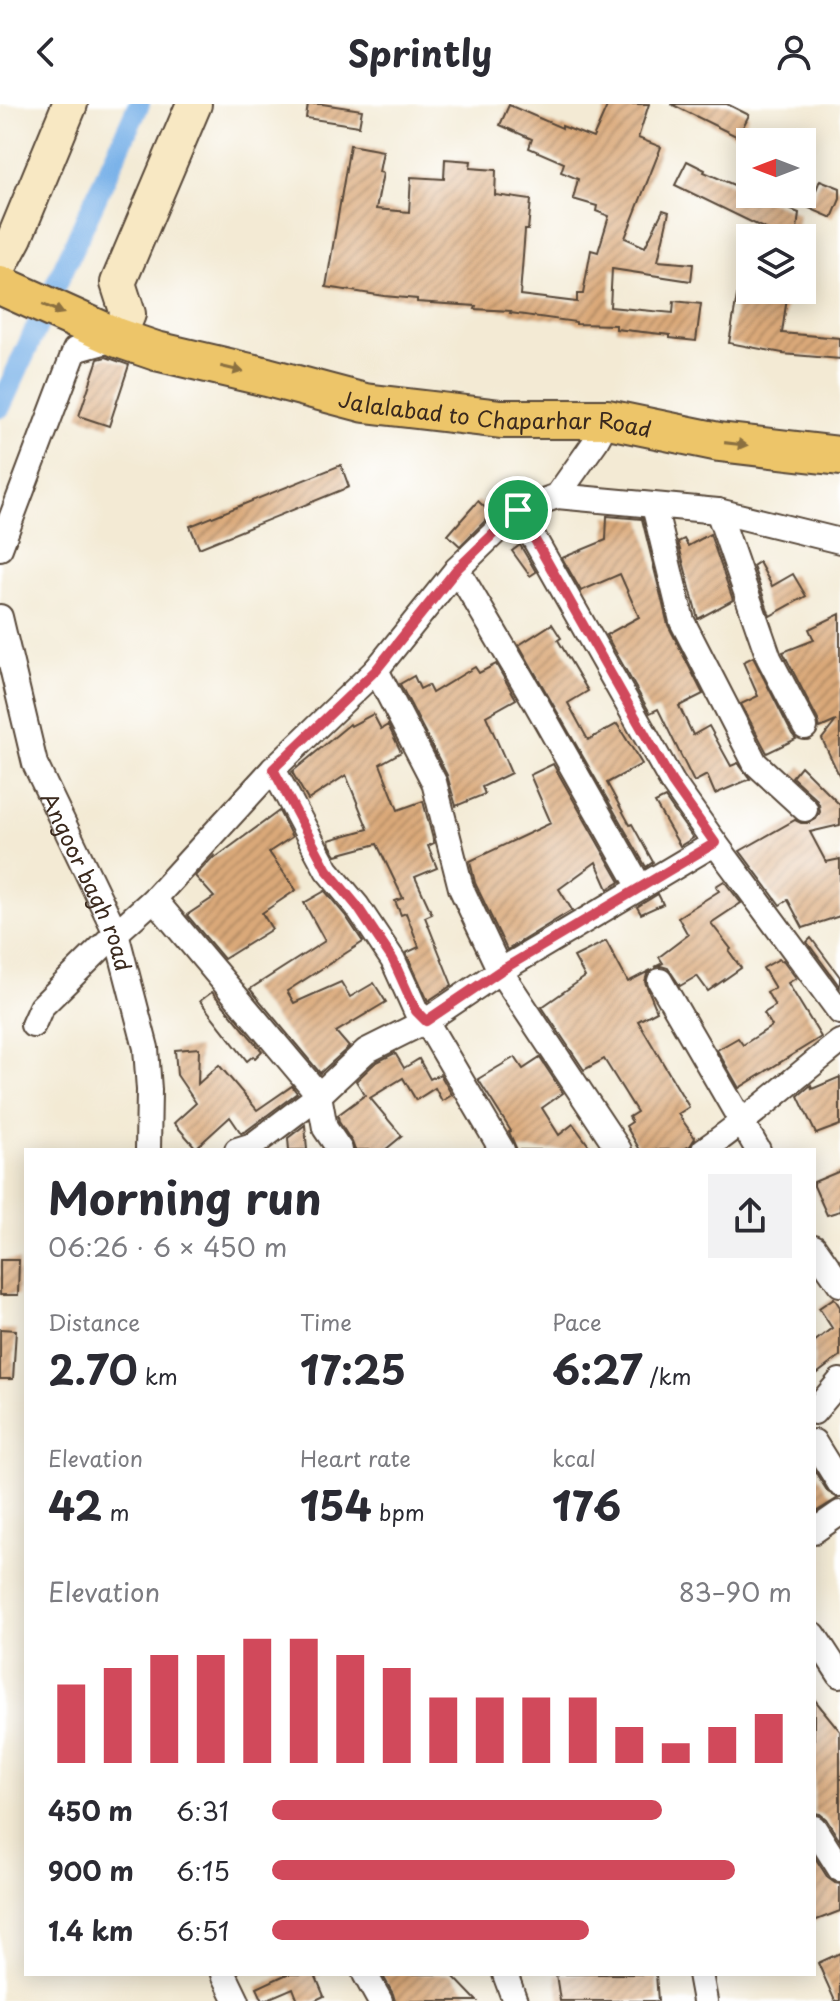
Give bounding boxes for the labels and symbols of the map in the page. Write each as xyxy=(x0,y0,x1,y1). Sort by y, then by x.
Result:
north arrow xyxy=(736,128,816,208)
one-way arrow xyxy=(42,303,65,316)
one-way arrow xyxy=(220,363,245,376)
street label: Jalalabad to Chaparhar Road xyxy=(335,380,655,444)
one-way arrow xyxy=(724,438,749,451)
pin xyxy=(484,476,552,544)
street label: Angoor bagh road xyxy=(34,786,142,974)

